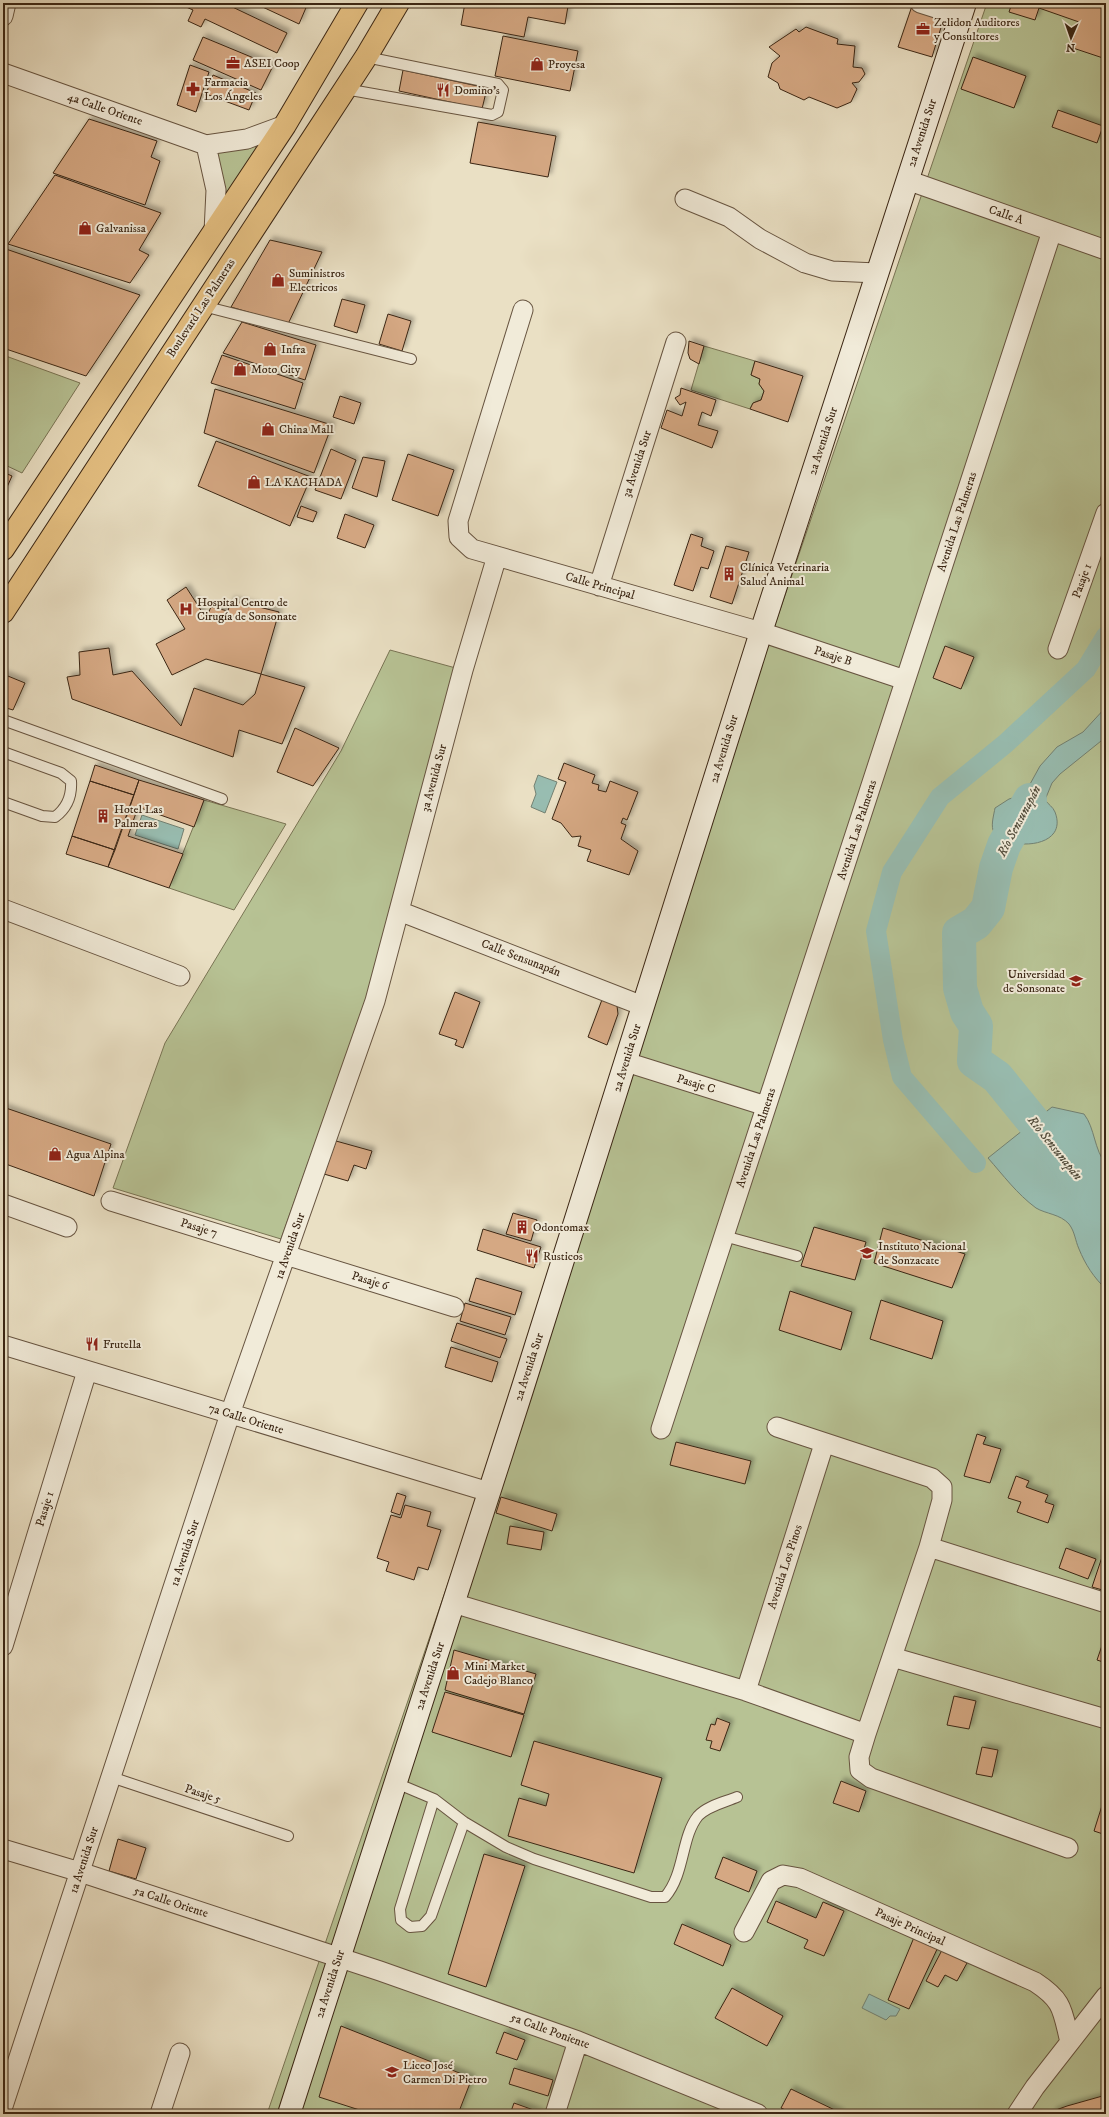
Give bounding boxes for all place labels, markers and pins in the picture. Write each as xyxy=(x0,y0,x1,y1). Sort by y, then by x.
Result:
place label: Zelidon Auditores y Consultores xyxy=(934,15,1020,44)
office icon: Zelidon Auditores y Consultores xyxy=(915,21,931,37)
office icon: ASEI Coop xyxy=(225,55,241,71)
place label: ASEI Coop xyxy=(244,56,300,71)
shop icon: Proyesa xyxy=(529,56,545,72)
place label: Proyesa xyxy=(548,57,586,72)
place label: Farmacia Los Ángeles xyxy=(204,75,262,104)
pharmacy icon: Farmacia Los Ángeles xyxy=(185,81,201,97)
restaurant icon: Domino's xyxy=(435,82,451,98)
place label: Domino's xyxy=(454,83,500,98)
shop icon: Galvanissa xyxy=(77,220,93,236)
place label: Galvanissa xyxy=(96,221,147,236)
place label: Suministros Electricos xyxy=(289,266,345,295)
shop icon: Suministros Electricos xyxy=(270,272,286,288)
shop icon: Infra xyxy=(262,341,278,357)
place label: Infra xyxy=(281,342,307,357)
shop icon: Moto City xyxy=(232,361,248,377)
place label: Moto City xyxy=(251,362,301,377)
shop icon: China Mall xyxy=(260,421,276,437)
place label: China Mall xyxy=(279,422,334,437)
shop icon: LA KACHADA xyxy=(246,474,262,490)
place label: LA KACHADA xyxy=(265,475,343,490)
place label: Clínica Veterinaria Salud Animal xyxy=(740,560,830,589)
building icon: Clínica Veterinaria Salud Animal xyxy=(721,566,737,582)
place label: Hospital Centro de Cirugía de Sonsonate xyxy=(197,595,297,624)
hospital icon: Hospital Centro de Cirugía de Sonsonate xyxy=(178,601,194,617)
place label: Hotel Las Palmeras xyxy=(114,802,162,831)
building icon: Hotel Las Palmeras xyxy=(95,808,111,824)
place label: Universidad de Sonsonate xyxy=(1003,967,1065,996)
school or university icon: Universidad de Sonsonate xyxy=(1068,973,1084,989)
shop icon: Agua Alpina xyxy=(47,1146,63,1162)
place label: Agua Alpina xyxy=(66,1147,126,1162)
building icon: Odontomax xyxy=(514,1219,530,1235)
place label: Odontomax xyxy=(533,1220,589,1235)
place label: Instituto Nacional de Sonzacate xyxy=(878,1239,966,1268)
school or university icon: Instituto Nacional de Sonzacate xyxy=(859,1245,875,1261)
restaurant icon: Rusticos xyxy=(524,1248,540,1264)
place label: Rusticos xyxy=(543,1249,583,1264)
restaurant icon: Frutella xyxy=(84,1336,100,1352)
place label: Frutella xyxy=(103,1337,142,1352)
place label: Mini Market Cadejo Blanco xyxy=(464,1659,533,1688)
shop icon: Mini Market Cadejo Blanco xyxy=(445,1665,461,1681)
place label: Liceo José Carmen Di Pietro xyxy=(403,2058,487,2087)
school or university icon: Liceo José Carmen Di Pietro xyxy=(384,2064,400,2080)

